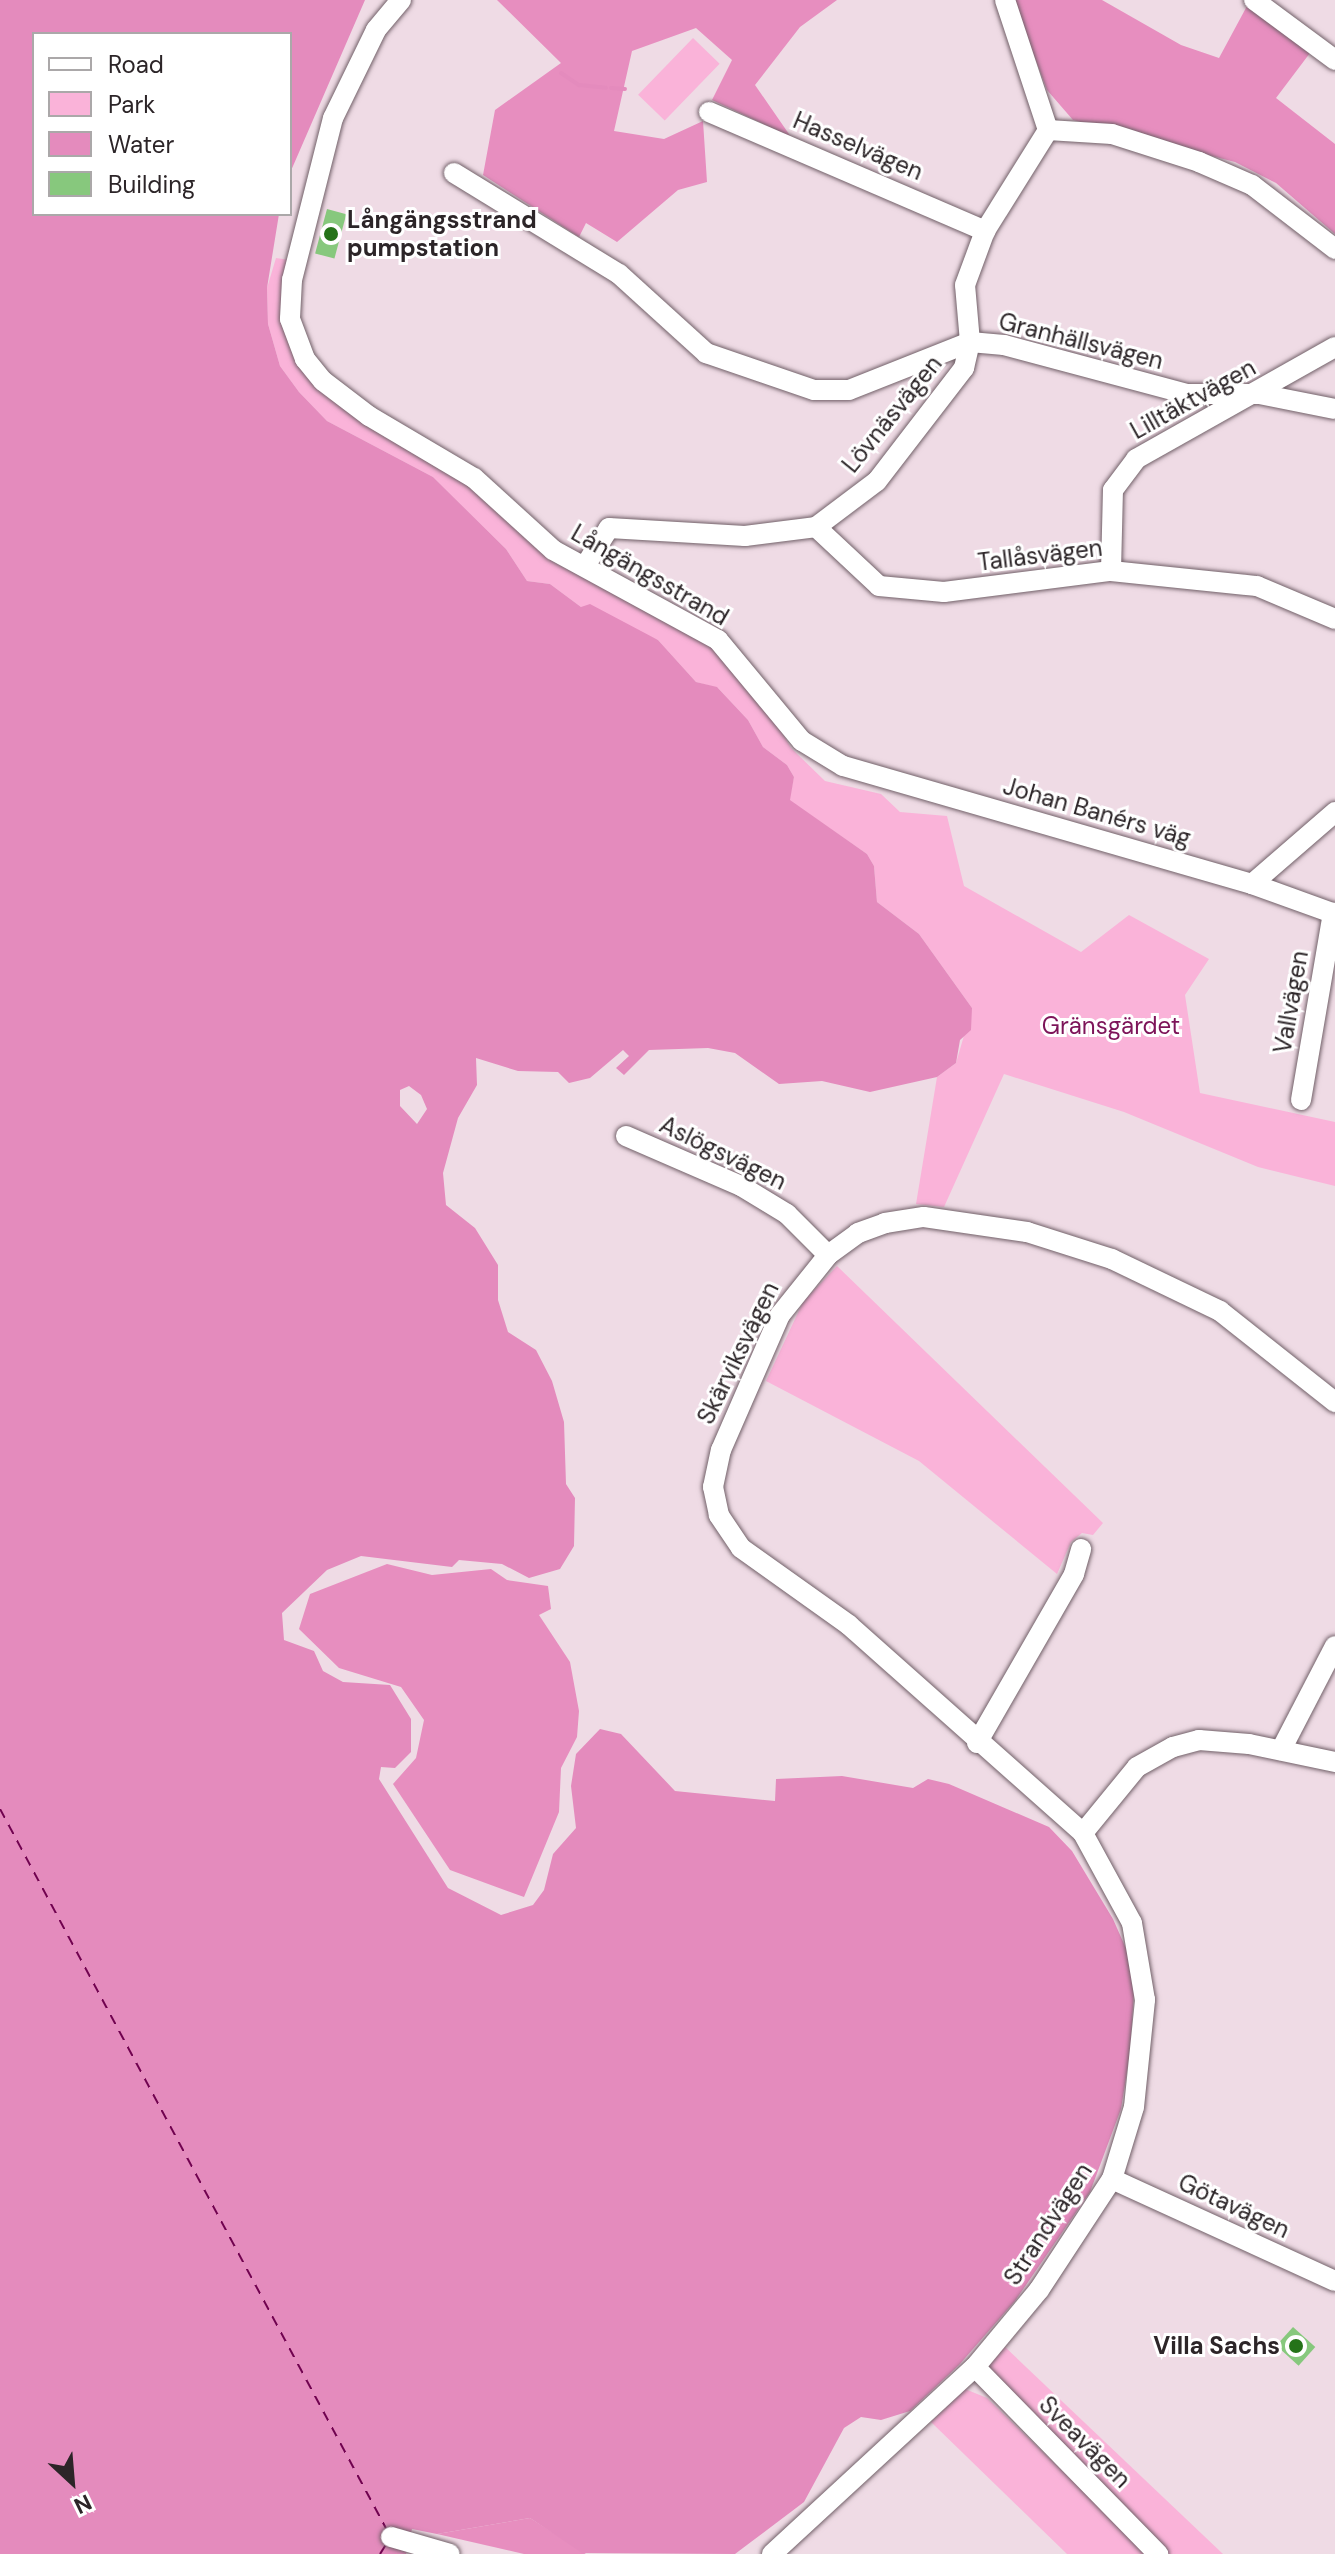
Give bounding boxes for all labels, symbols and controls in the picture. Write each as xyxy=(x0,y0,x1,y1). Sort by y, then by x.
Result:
legend xyxy=(32,32,292,216)
text: Road xyxy=(108,49,164,80)
text: Park xyxy=(108,89,155,120)
street label: Hasselvägen xyxy=(789,106,927,186)
text: Water xyxy=(108,129,174,160)
text: Building xyxy=(108,169,195,200)
place label: Långängsstrand pumpstation xyxy=(347,206,537,262)
marker: Långängsstrand pumpstation xyxy=(322,225,340,243)
street label: Granhällsvägen xyxy=(996,307,1166,375)
street label: Lövnäsvägen xyxy=(836,350,948,478)
street label: Lilltäktvägen xyxy=(1125,353,1261,445)
street label: Långängsstrand xyxy=(566,518,734,632)
street label: Tallåsvägen xyxy=(976,533,1104,577)
street label: Johan Banérs väg xyxy=(1000,771,1194,853)
street label: Vallvägen xyxy=(1268,948,1314,1056)
park label: Gränsgärdet xyxy=(1042,1012,1180,1040)
street label: Aslögsvägen xyxy=(655,1110,791,1196)
street label: Skärviksvägen xyxy=(691,1277,785,1429)
street label: Strandvägen xyxy=(998,2158,1098,2290)
street label: Götavägen xyxy=(1174,2168,1294,2244)
place label: Villa Sachs xyxy=(1153,2332,1280,2360)
marker: Villa Sachs xyxy=(1287,2337,1305,2355)
street label: Sveavägen xyxy=(1033,2390,1137,2494)
north arrow xyxy=(32,2442,112,2522)
text: N xyxy=(69,2487,96,2521)

